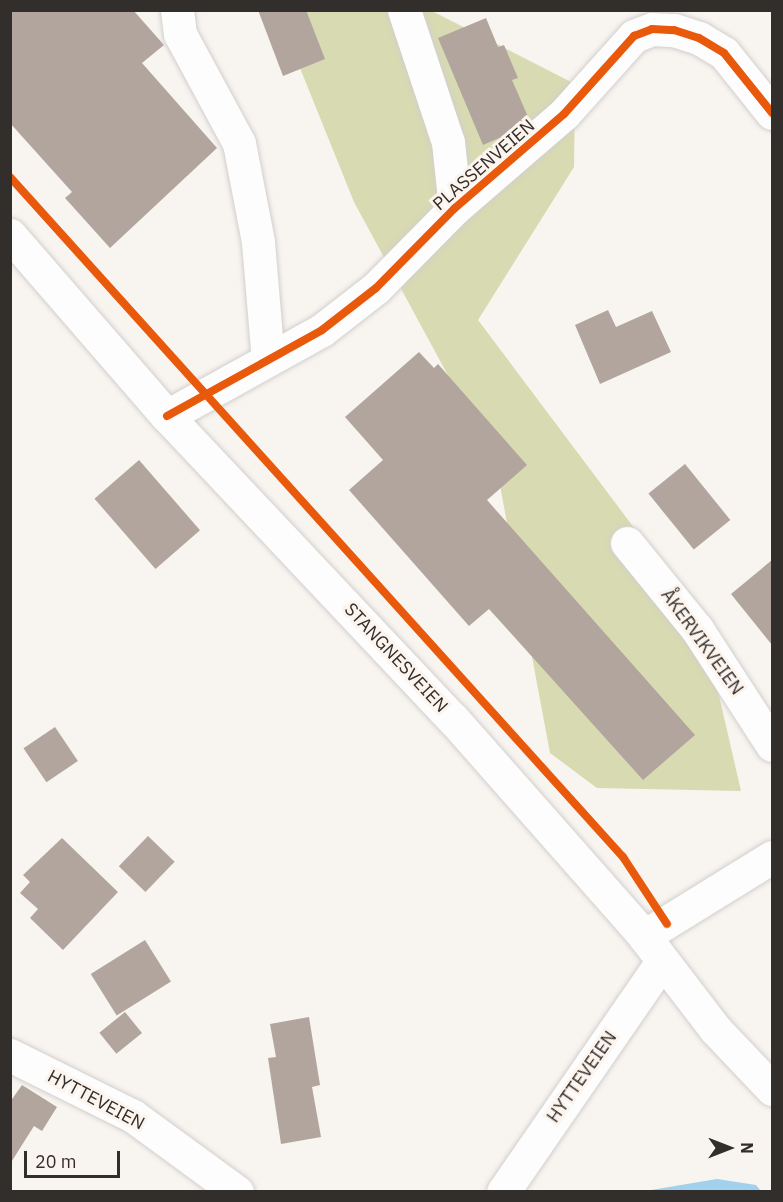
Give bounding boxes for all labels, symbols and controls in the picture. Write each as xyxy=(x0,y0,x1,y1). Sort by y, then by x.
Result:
street label: PLASSENVEIEN xyxy=(429,115,539,215)
street label: ÅKERVIKVEIEN xyxy=(656,585,748,699)
street label: STANGNESVEIEN xyxy=(340,599,452,717)
street label: HYTTEVEIEN xyxy=(543,1027,621,1127)
street label: HYTTEVEIEN xyxy=(44,1065,148,1135)
north arrow xyxy=(699,1118,759,1178)
scale bar xyxy=(27,1139,123,1177)
text: N xyxy=(737,1142,757,1154)
text: 20 m xyxy=(35,1150,77,1173)

